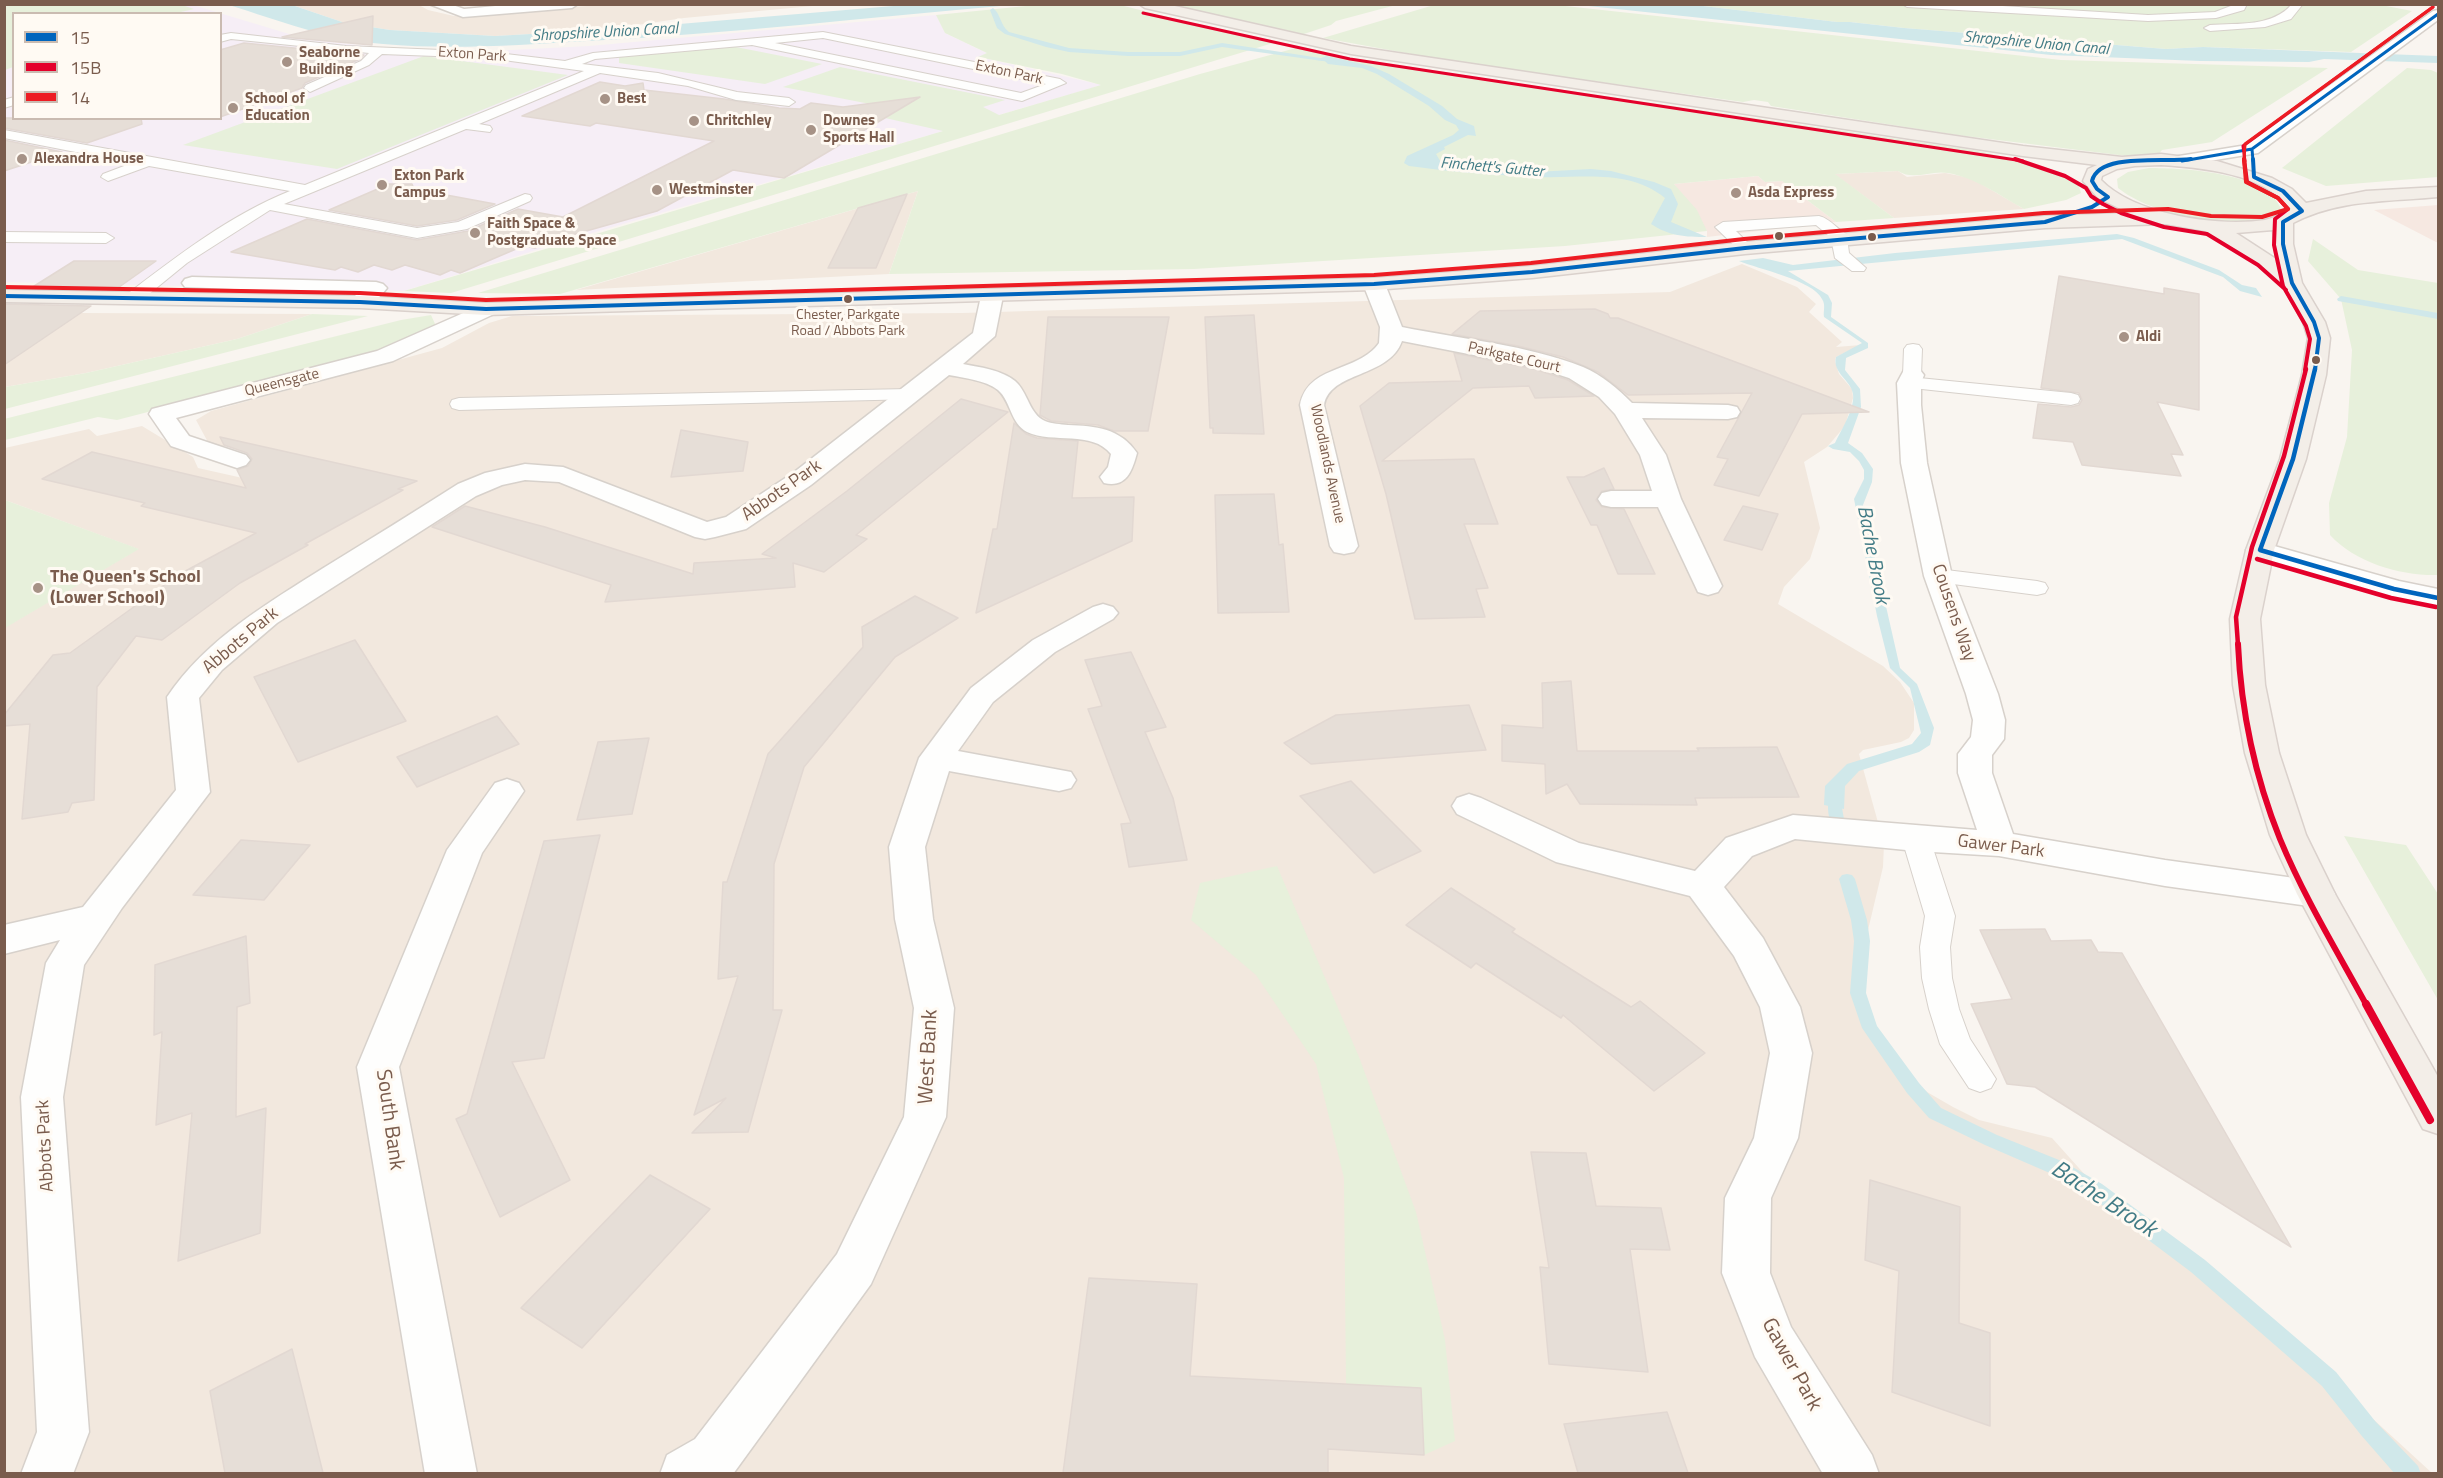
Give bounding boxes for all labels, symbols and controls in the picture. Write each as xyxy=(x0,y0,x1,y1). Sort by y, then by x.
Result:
legend xyxy=(12,12,222,120)
water label: Shropshire Union Canal xyxy=(532,20,678,46)
text: 15 xyxy=(70,24,90,51)
water label: Shropshire Union Canal xyxy=(1962,28,2110,60)
place label: Seaborne Building xyxy=(299,44,360,79)
street label: Exton Park xyxy=(437,44,507,66)
text: 15B xyxy=(70,54,101,81)
marker: Seaborne Building xyxy=(280,55,294,69)
street label: Exton Park xyxy=(974,57,1044,89)
text: 14 xyxy=(70,84,90,111)
place label: School of Education xyxy=(245,90,310,125)
place label: Best xyxy=(617,90,646,108)
marker: Best xyxy=(598,92,612,106)
marker: School of Education xyxy=(226,101,240,115)
place label: Chritchley xyxy=(706,112,771,130)
place label: Downes Sports Hall xyxy=(823,112,895,147)
marker: Chritchley xyxy=(687,114,701,128)
marker: Downes Sports Hall xyxy=(804,123,818,137)
place label: Alexandra House xyxy=(34,150,144,168)
marker: Alexandra House xyxy=(15,152,29,166)
water label: Finchett's Gutter xyxy=(1440,154,1544,182)
place label: Exton Park Campus xyxy=(394,167,464,202)
marker: Exton Park Campus xyxy=(375,178,389,192)
place label: Westminster xyxy=(669,181,753,199)
marker: Westminster xyxy=(650,183,664,197)
place label: Asda Express xyxy=(1748,184,1834,202)
marker: Asda Express xyxy=(1729,186,1743,200)
place label: Faith Space & Postgraduate Space xyxy=(487,215,616,250)
marker: Faith Space & Postgraduate Space xyxy=(468,226,482,240)
unlabelled marker xyxy=(1773,230,1785,242)
unlabelled marker xyxy=(1866,231,1878,243)
marker: Chester, Parkgate Road / Abbots Park xyxy=(842,293,854,305)
place label: Chester, Parkgate Road / Abbots Park xyxy=(791,308,905,340)
place label: Aldi xyxy=(2136,328,2161,346)
marker: Aldi xyxy=(2117,330,2131,344)
street label: Parkgate Court xyxy=(1466,339,1562,377)
unlabelled marker xyxy=(2310,354,2322,366)
street label: Queensgate xyxy=(243,365,321,401)
street label: Woodlands Avenue xyxy=(1306,403,1348,525)
street label: Abbots Park xyxy=(738,456,826,526)
water label: Bache Brook xyxy=(1851,504,1893,606)
street label: Cousens Way xyxy=(1926,562,1980,664)
place label: The Queen's School (Lower School) xyxy=(50,567,201,610)
marker: The Queen's School (Lower School) xyxy=(31,581,45,595)
street label: Abbots Park xyxy=(199,603,283,679)
street label: Gawer Park xyxy=(1956,831,2046,863)
street label: West Bank xyxy=(914,1009,944,1105)
street label: South Bank xyxy=(369,1068,409,1172)
street label: Abbots Park xyxy=(33,1099,59,1193)
water label: Bache Brook xyxy=(2045,1155,2161,1245)
street label: Gawer Park xyxy=(1755,1314,1827,1416)

